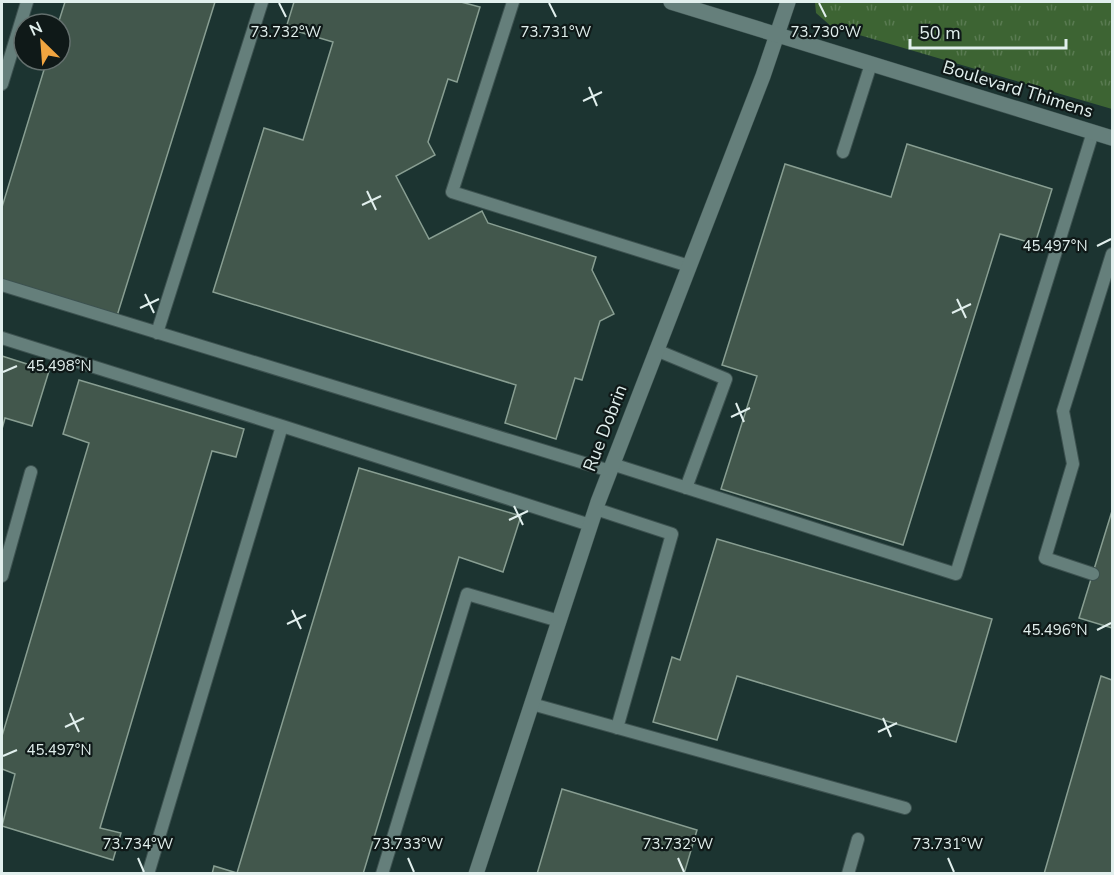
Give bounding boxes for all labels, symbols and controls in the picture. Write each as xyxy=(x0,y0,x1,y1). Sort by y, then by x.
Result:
north arrow xyxy=(12,12,72,72)
scale bar xyxy=(910,12,1066,50)
text: N xyxy=(26,17,46,42)
text: 50 m xyxy=(919,21,961,45)
text: 73.732°W xyxy=(251,22,322,42)
text: 73.731°W xyxy=(521,22,592,42)
text: 73.730°W xyxy=(791,22,862,42)
street label: Boulevard Thimens xyxy=(940,55,1096,123)
text: 45.497°N xyxy=(1022,236,1088,256)
text: 45.498°N xyxy=(26,356,92,376)
street label: Rue Dobrin xyxy=(577,381,633,475)
text: 45.496°N xyxy=(1022,620,1088,640)
text: 45.497°N xyxy=(26,740,92,760)
text: 73.734°W xyxy=(103,834,174,854)
text: 73.733°W xyxy=(373,834,444,854)
text: 73.732°W xyxy=(643,834,714,854)
text: 73.731°W xyxy=(913,834,984,854)

